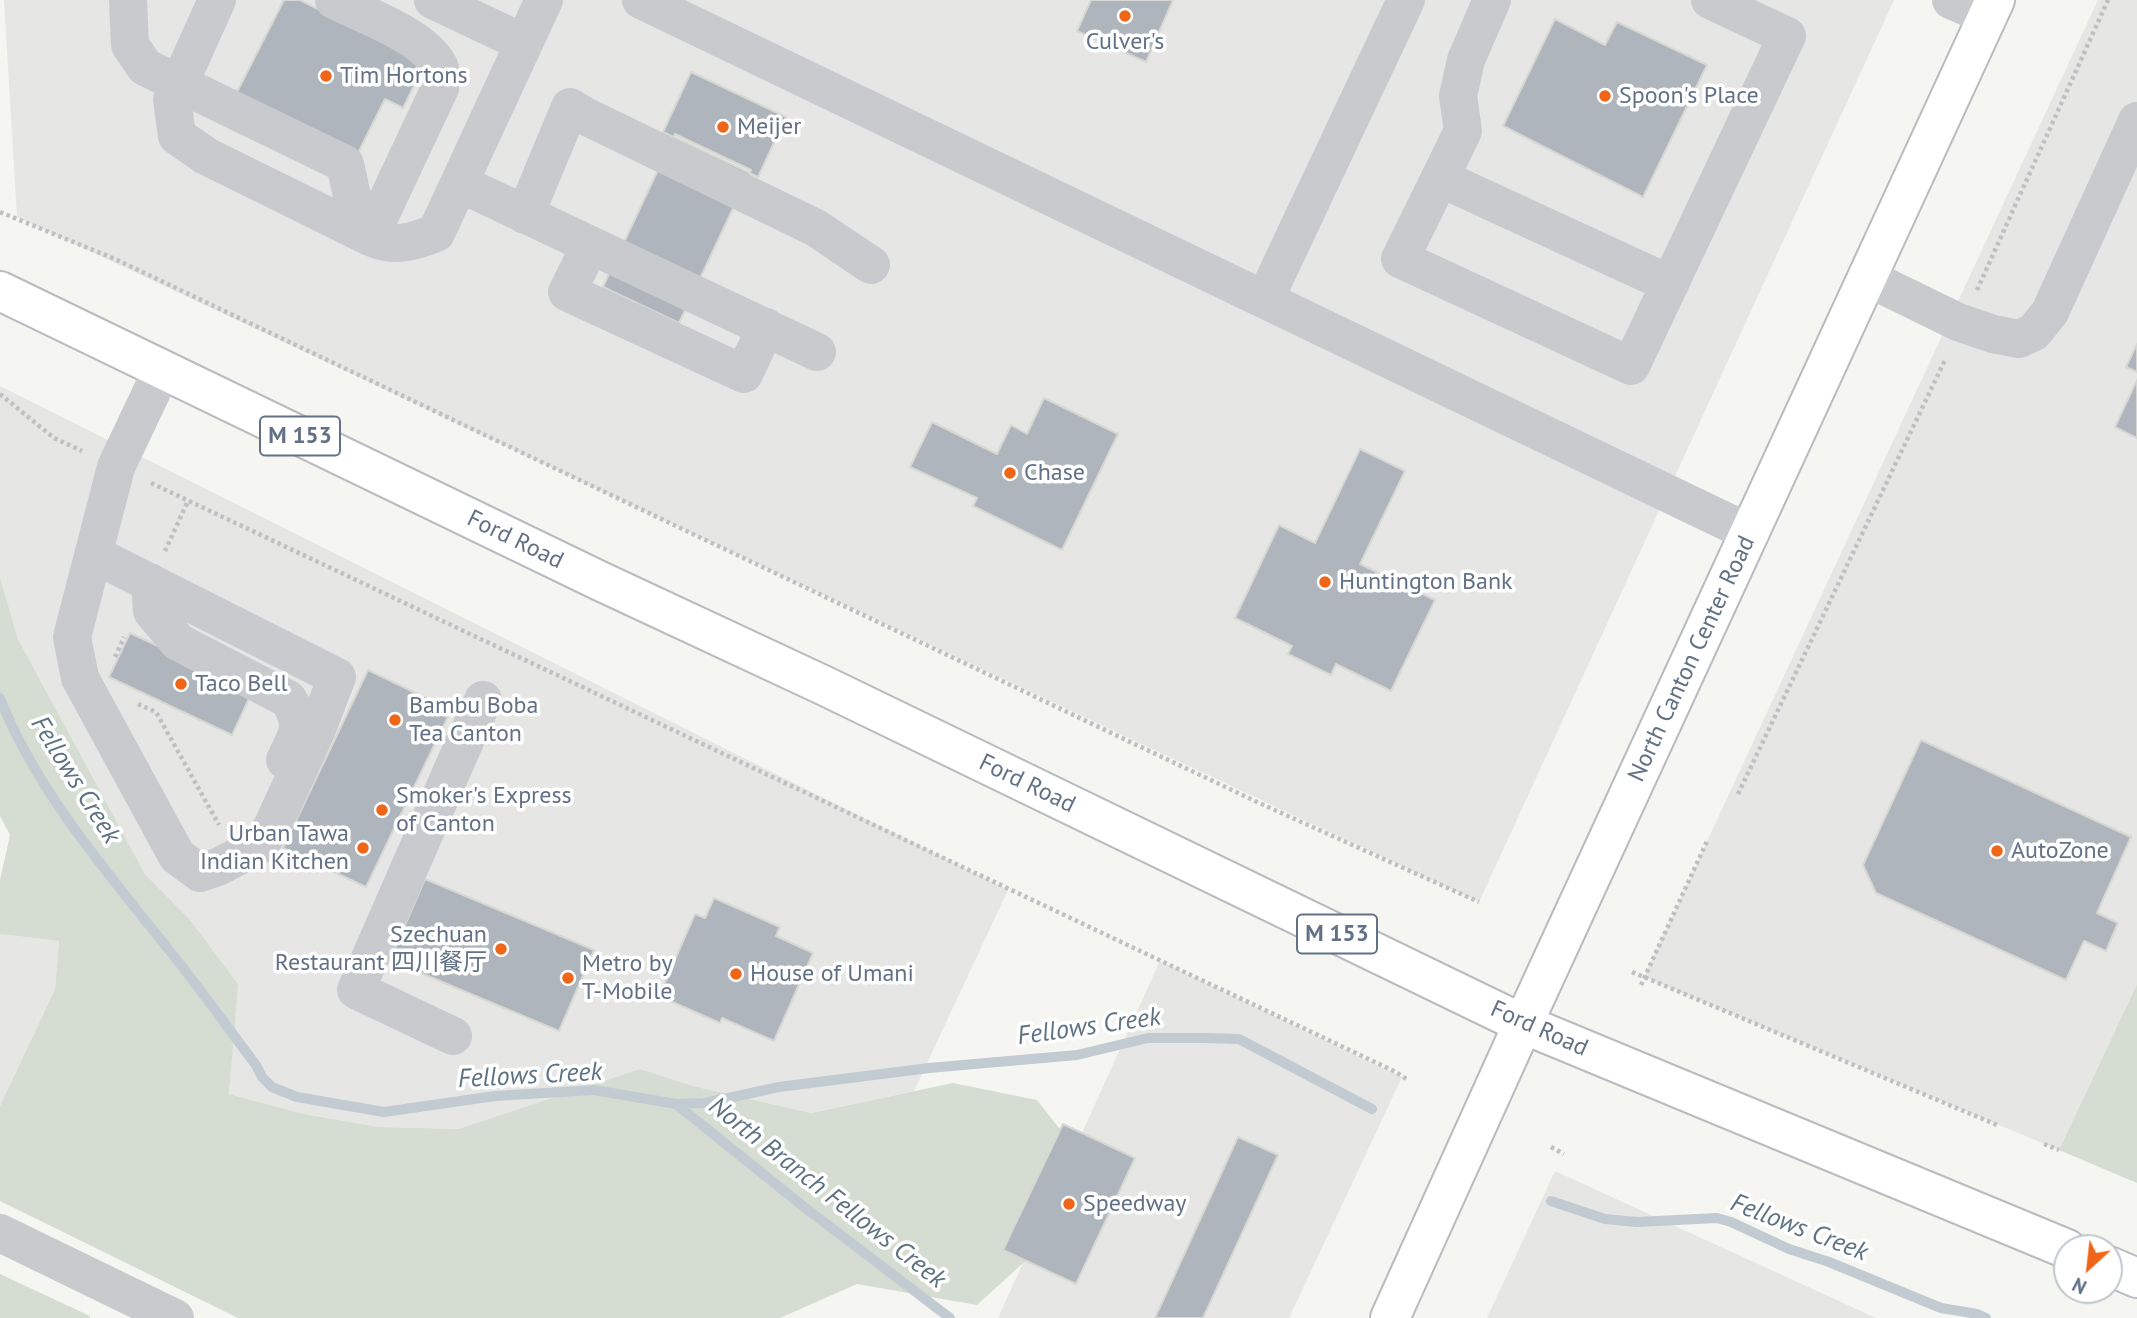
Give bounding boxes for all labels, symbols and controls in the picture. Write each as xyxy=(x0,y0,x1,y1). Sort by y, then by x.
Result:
marker: Culver's xyxy=(1117,8,1133,24)
place label: Culver's xyxy=(1086,28,1164,56)
place label: Tim Hortons xyxy=(340,62,467,90)
marker: Tim Hortons xyxy=(318,68,334,84)
place label: Spoon's Place xyxy=(1619,82,1759,110)
marker: Spoon's Place xyxy=(1597,88,1613,104)
place label: Meijer xyxy=(737,113,801,141)
marker: Meijer xyxy=(715,119,731,135)
road number: M 153 xyxy=(260,416,340,456)
place label: Chase xyxy=(1024,459,1085,487)
marker: Chase xyxy=(1002,465,1018,481)
street label: Ford Road xyxy=(462,504,568,576)
street label: North Canton Center Road xyxy=(1622,532,1762,786)
place label: Huntington Bank xyxy=(1339,568,1513,596)
marker: Huntington Bank xyxy=(1317,574,1333,590)
place label: Taco Bell xyxy=(195,670,287,698)
marker: Taco Bell xyxy=(173,676,189,692)
place label: Bambu Boba Tea Canton xyxy=(409,692,538,748)
water label: Fellows Creek xyxy=(24,711,126,849)
marker: Bambu Boba Tea Canton xyxy=(387,712,403,728)
street label: Ford Road xyxy=(974,748,1080,820)
place label: Smoker's Express of Canton xyxy=(396,782,572,838)
marker: Smoker's Express of Canton xyxy=(374,802,390,818)
place label: Urban Tawa Indian Kitchen xyxy=(200,820,349,876)
place label: AutoZone xyxy=(2011,837,2109,865)
marker: Urban Tawa Indian Kitchen xyxy=(355,840,371,856)
marker: AutoZone xyxy=(1989,843,2005,859)
road number: M 153 xyxy=(1297,914,1377,953)
place label: Szechuan Restaurant 四川餐厅 xyxy=(275,921,487,977)
marker: Szechuan Restaurant 四川餐厅 xyxy=(493,941,509,957)
place label: Metro by T-Mobile xyxy=(582,950,673,1006)
place label: House of Umani xyxy=(750,960,914,988)
marker: House of Umani xyxy=(728,966,744,982)
marker: Metro by T-Mobile xyxy=(560,970,576,986)
street label: Ford Road xyxy=(1486,995,1592,1063)
water label: Fellows Creek xyxy=(1015,1002,1163,1052)
water label: Fellows Creek xyxy=(457,1057,603,1095)
water label: North Branch Fellows Creek xyxy=(702,1091,952,1295)
water label: Fellows Creek xyxy=(1726,1188,1872,1268)
place label: Speedway xyxy=(1083,1190,1186,1218)
marker: Speedway xyxy=(1061,1196,1077,1212)
north arrow xyxy=(2053,1234,2123,1304)
text: N xyxy=(2068,1272,2090,1299)

